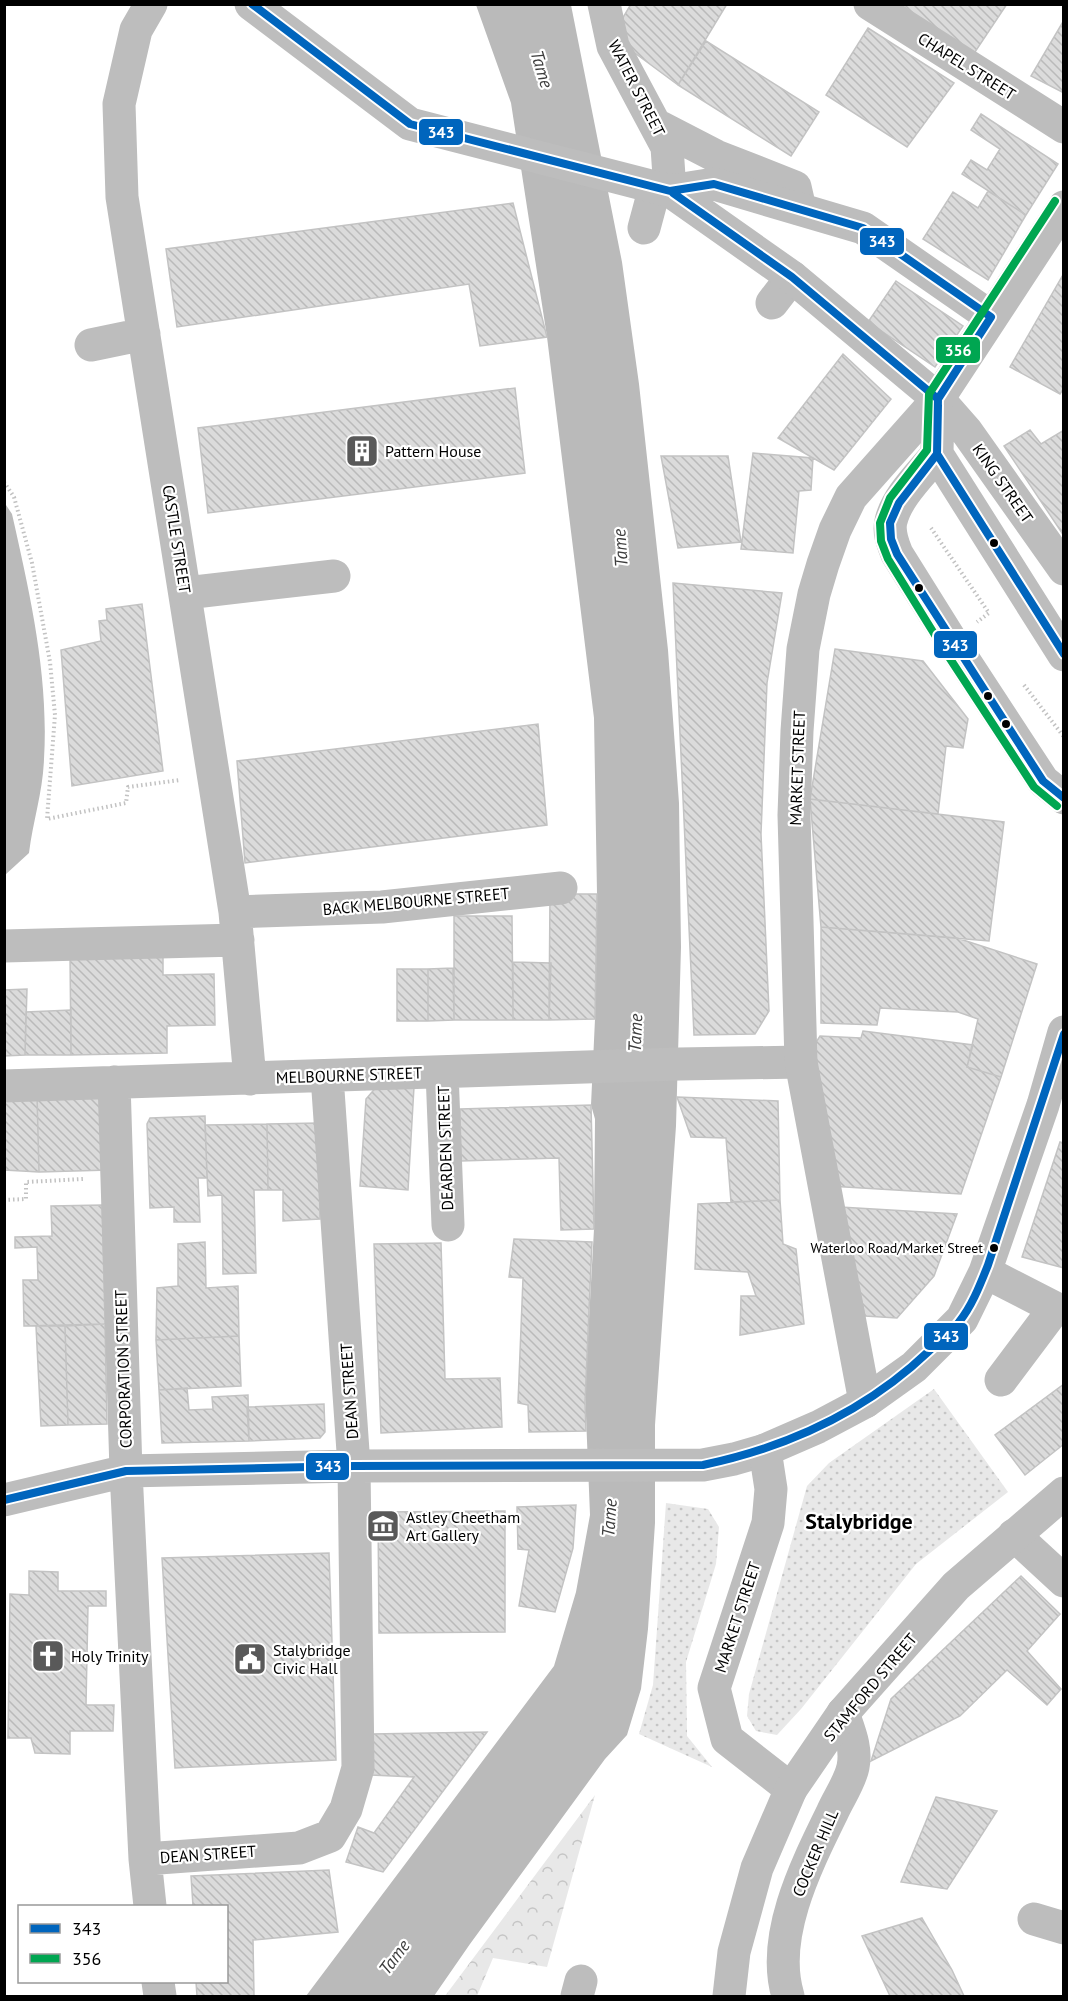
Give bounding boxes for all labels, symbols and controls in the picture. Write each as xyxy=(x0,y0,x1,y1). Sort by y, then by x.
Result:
street label: CHAPEL STREET xyxy=(914,28,1020,104)
street label: WATER STREET xyxy=(604,37,670,140)
water label: Tame xyxy=(525,47,559,91)
line badge: 343 xyxy=(418,118,464,146)
text: 343 xyxy=(427,122,455,142)
line badge: 343 xyxy=(859,227,905,256)
text: 343 xyxy=(868,231,896,251)
line badge: 356 xyxy=(935,336,981,364)
text: 356 xyxy=(944,340,972,360)
building icon: Pattern House xyxy=(344,433,380,469)
street label: KING STREET xyxy=(968,440,1038,527)
place label: Pattern House xyxy=(385,441,481,461)
street label: CASTLE STREET xyxy=(159,483,195,595)
water label: Tame xyxy=(607,527,633,568)
unlabelled marker xyxy=(988,537,1000,549)
unlabelled marker xyxy=(913,582,925,594)
line badge: 343 xyxy=(933,630,978,659)
text: 343 xyxy=(941,635,969,655)
unlabelled marker xyxy=(982,690,994,702)
street label: MARKET STREET xyxy=(785,710,809,826)
unlabelled marker xyxy=(1000,718,1012,730)
street label: BACK MELBOURNE STREET xyxy=(322,883,510,919)
water label: Tame xyxy=(623,1013,647,1053)
street label: MELBOURNE STREET xyxy=(276,1062,423,1088)
street label: DEARDEN STREET xyxy=(433,1085,457,1211)
place label: Waterloo Road/Market Street xyxy=(810,1239,983,1257)
marker: Waterloo Road/Market Street xyxy=(988,1242,1000,1254)
street label: CORPORATION STREET xyxy=(110,1289,136,1449)
line badge: 343 xyxy=(923,1322,969,1351)
text: 343 xyxy=(932,1326,960,1346)
street label: DEAN STREET xyxy=(336,1342,362,1440)
line badge: 343 xyxy=(305,1452,350,1481)
text: 343 xyxy=(314,1456,342,1476)
water label: Tame xyxy=(596,1497,622,1538)
place label: Astley Cheetham Art Gallery xyxy=(406,1507,520,1545)
district label: Stalybridge xyxy=(805,1507,913,1535)
museum icon: Astley Cheetham Art Gallery xyxy=(365,1508,401,1544)
street label: MARKET STREET xyxy=(710,1559,764,1675)
street label: STAMFORD STREET xyxy=(819,1629,921,1745)
church icon: Holy Trinity xyxy=(30,1638,66,1674)
place label: Stalybridge Civic Hall xyxy=(273,1640,351,1678)
public building icon: Stalybridge Civic Hall xyxy=(232,1641,268,1677)
place label: Holy Trinity xyxy=(71,1646,149,1666)
street label: COCKER HILL xyxy=(788,1806,842,1900)
street label: DEAN STREET xyxy=(159,1841,257,1867)
legend xyxy=(18,1905,228,1983)
text: 343 xyxy=(72,1917,101,1940)
water label: Tame xyxy=(373,1934,415,1979)
text: 356 xyxy=(72,1947,101,1970)

